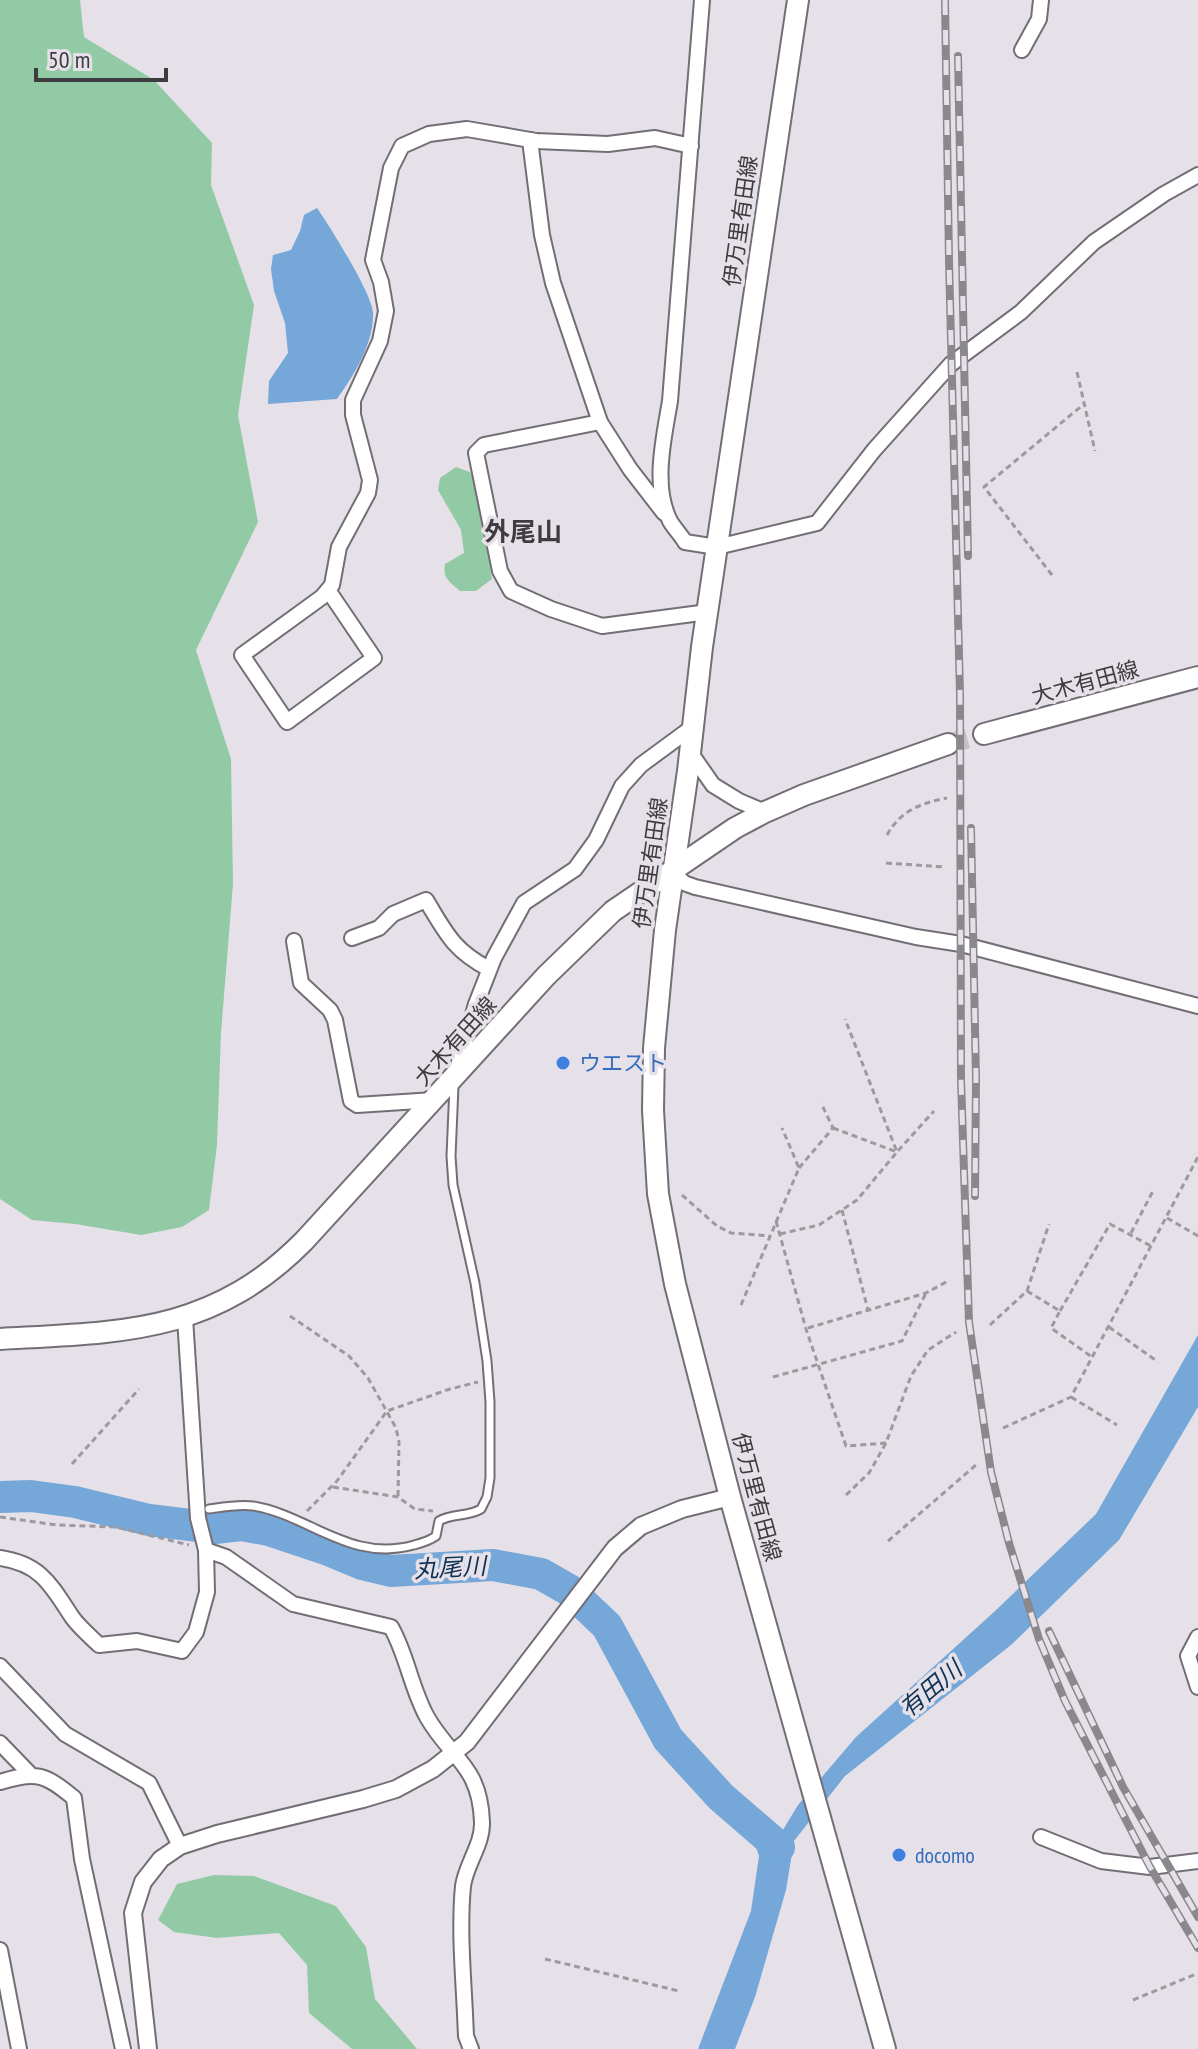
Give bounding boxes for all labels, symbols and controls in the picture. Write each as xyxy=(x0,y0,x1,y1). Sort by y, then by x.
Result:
scale bar xyxy=(36,32,166,82)
text: 50 m xyxy=(48,44,90,75)
street label: 伊万里有田線 xyxy=(717,154,763,288)
district label: 外尾山 xyxy=(484,515,562,548)
street label: 大木有田線 xyxy=(1028,654,1142,710)
street label: 伊万里有田線 xyxy=(627,796,673,930)
street label: 大木有田線 xyxy=(408,991,502,1091)
place label: ウエスト xyxy=(579,1049,667,1077)
marker: ウエスト xyxy=(554,1054,572,1072)
street label: 伊万里有田線 xyxy=(726,1430,788,1564)
water label: 丸尾川 xyxy=(413,1550,490,1585)
water label: 有田川 xyxy=(893,1652,971,1724)
place label: docomo xyxy=(915,1841,975,1869)
marker: docomo xyxy=(890,1846,908,1864)

